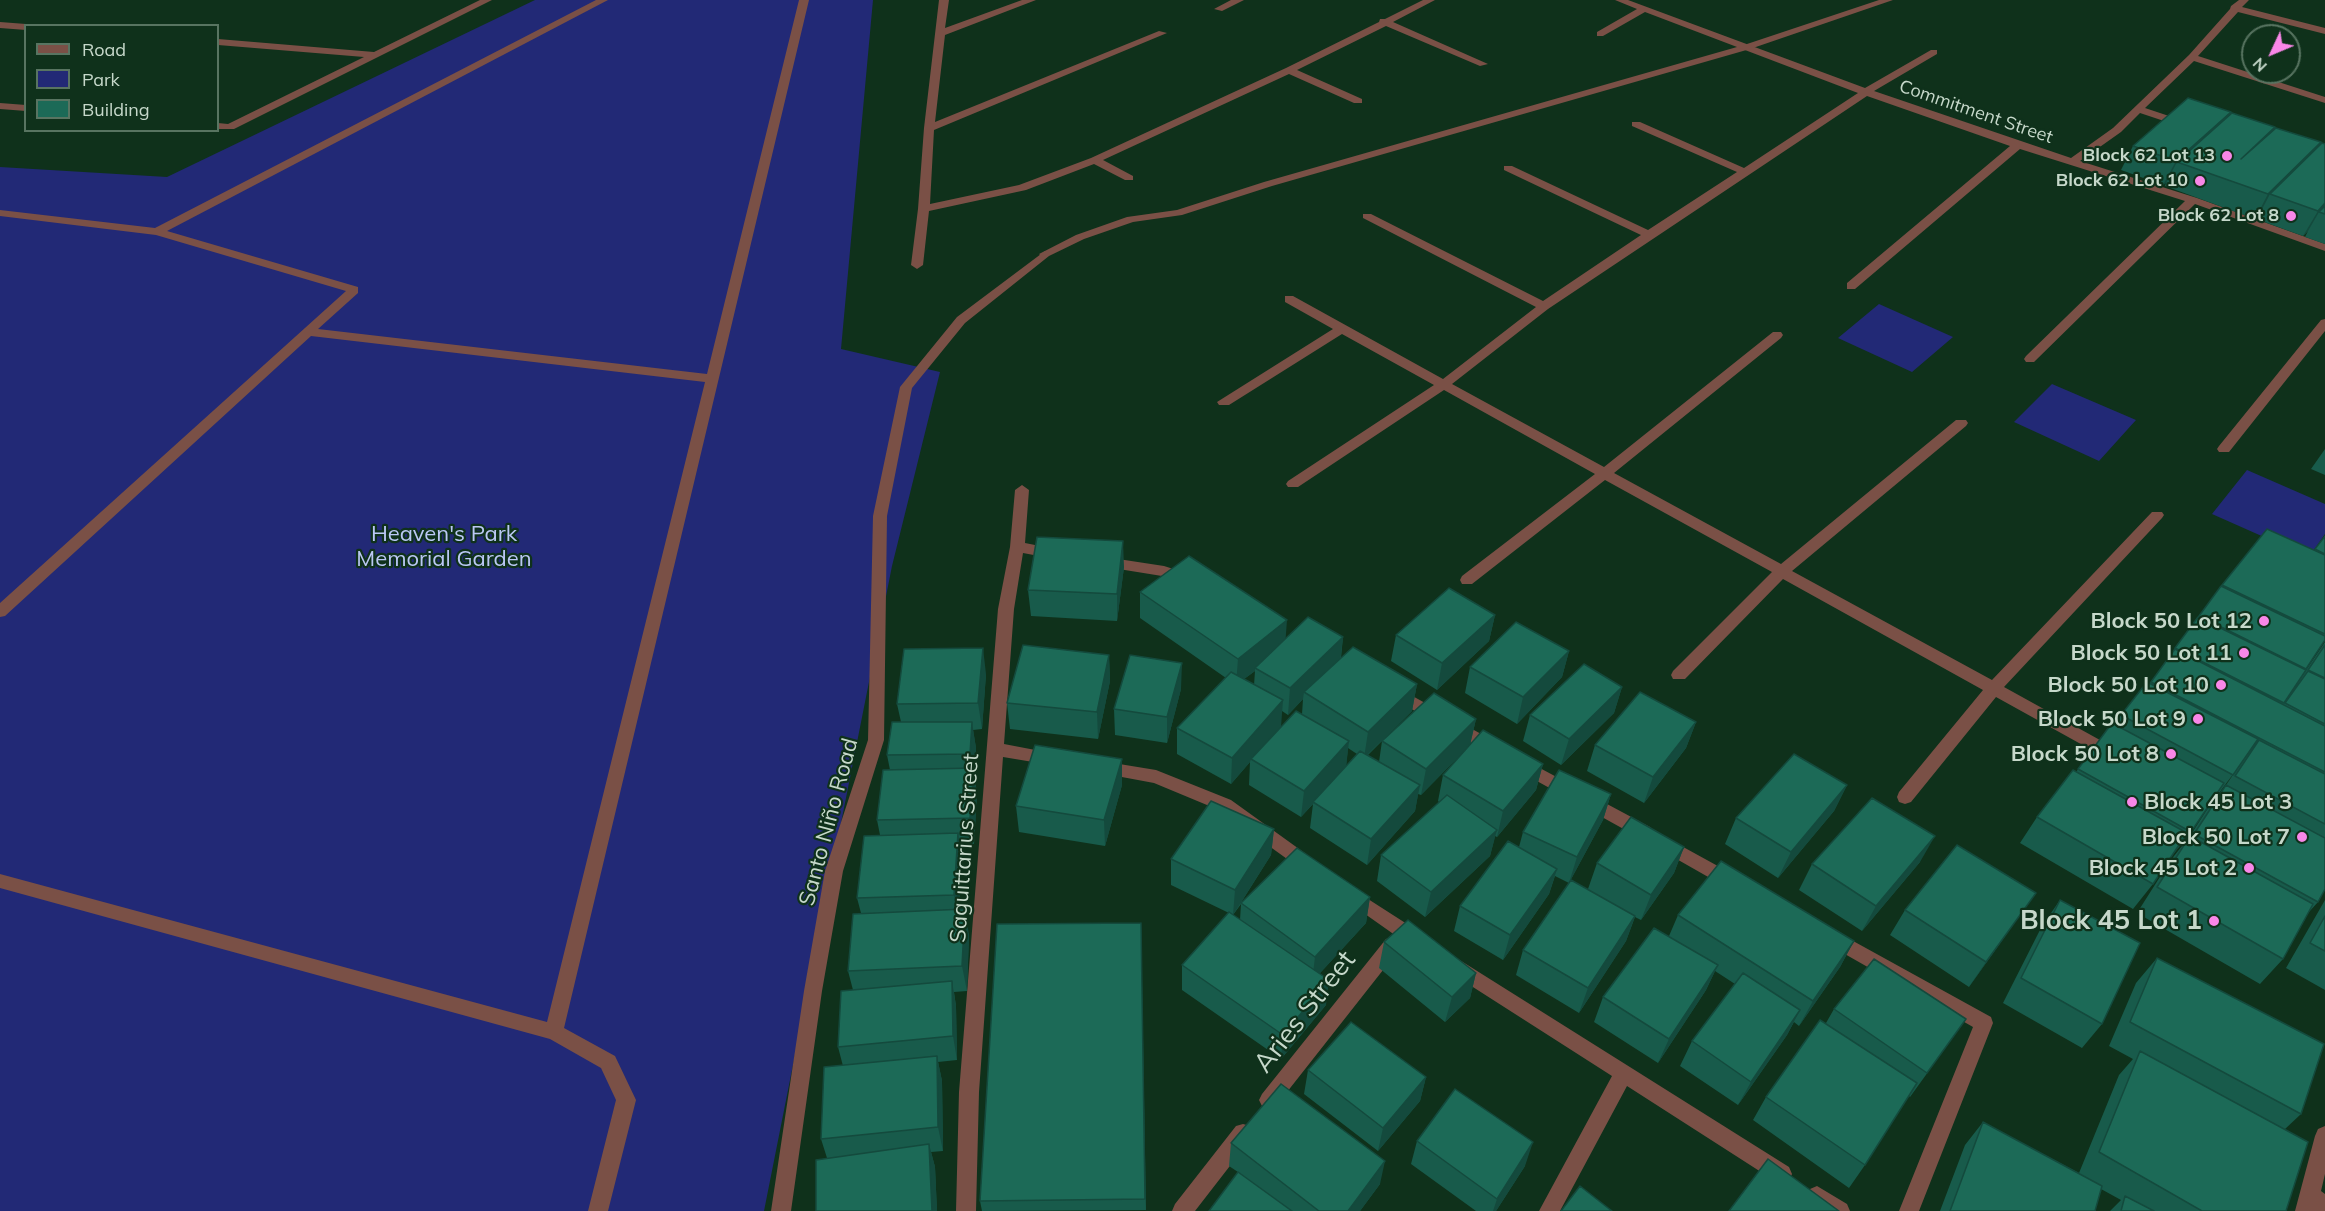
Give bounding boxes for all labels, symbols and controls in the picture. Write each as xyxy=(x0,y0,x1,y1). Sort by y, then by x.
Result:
legend xyxy=(24,24,219,132)
north arrow xyxy=(2241,24,2301,84)
text: Road xyxy=(82,38,126,61)
text: N xyxy=(2248,54,2271,76)
text: Park xyxy=(82,68,120,91)
street label: Commitment Street xyxy=(1896,76,2056,148)
text: Building xyxy=(82,98,150,121)
place label: Block 62 Lot 13 xyxy=(2083,145,2215,167)
marker: Block 62 Lot 13 xyxy=(2220,149,2234,163)
place label: Block 62 Lot 10 xyxy=(2056,170,2188,192)
marker: Block 62 Lot 10 xyxy=(2193,174,2207,188)
place label: Block 62 Lot 8 xyxy=(2158,205,2279,227)
marker: Block 62 Lot 8 xyxy=(2284,209,2298,223)
park label: Heaven's Park Memorial Garden xyxy=(356,521,532,572)
place label: Block 50 Lot 12 xyxy=(2090,608,2252,634)
marker: Block 50 Lot 12 xyxy=(2257,614,2271,628)
place label: Block 50 Lot 11 xyxy=(2070,640,2232,666)
marker: Block 50 Lot 11 xyxy=(2237,646,2251,660)
place label: Block 50 Lot 10 xyxy=(2047,672,2209,698)
marker: Block 50 Lot 10 xyxy=(2214,678,2228,692)
place label: Block 50 Lot 9 xyxy=(2038,706,2186,732)
marker: Block 50 Lot 9 xyxy=(2191,712,2205,726)
street label: Santo Niño Road xyxy=(794,735,864,909)
place label: Block 50 Lot 8 xyxy=(2011,741,2159,767)
marker: Block 50 Lot 8 xyxy=(2164,747,2178,761)
street label: Saguittarius Street xyxy=(945,752,985,944)
place label: Block 45 Lot 3 xyxy=(2144,789,2292,815)
marker: Block 45 Lot 3 xyxy=(2125,795,2139,809)
place label: Block 50 Lot 7 xyxy=(2142,824,2290,850)
marker: Block 50 Lot 7 xyxy=(2295,830,2309,844)
place label: Block 45 Lot 2 xyxy=(2089,855,2237,881)
marker: Block 45 Lot 2 xyxy=(2242,861,2256,875)
place label: Block 45 Lot 1 xyxy=(2020,905,2202,937)
marker: Block 45 Lot 1 xyxy=(2207,914,2221,928)
street label: Aries Street xyxy=(1247,945,1363,1079)

